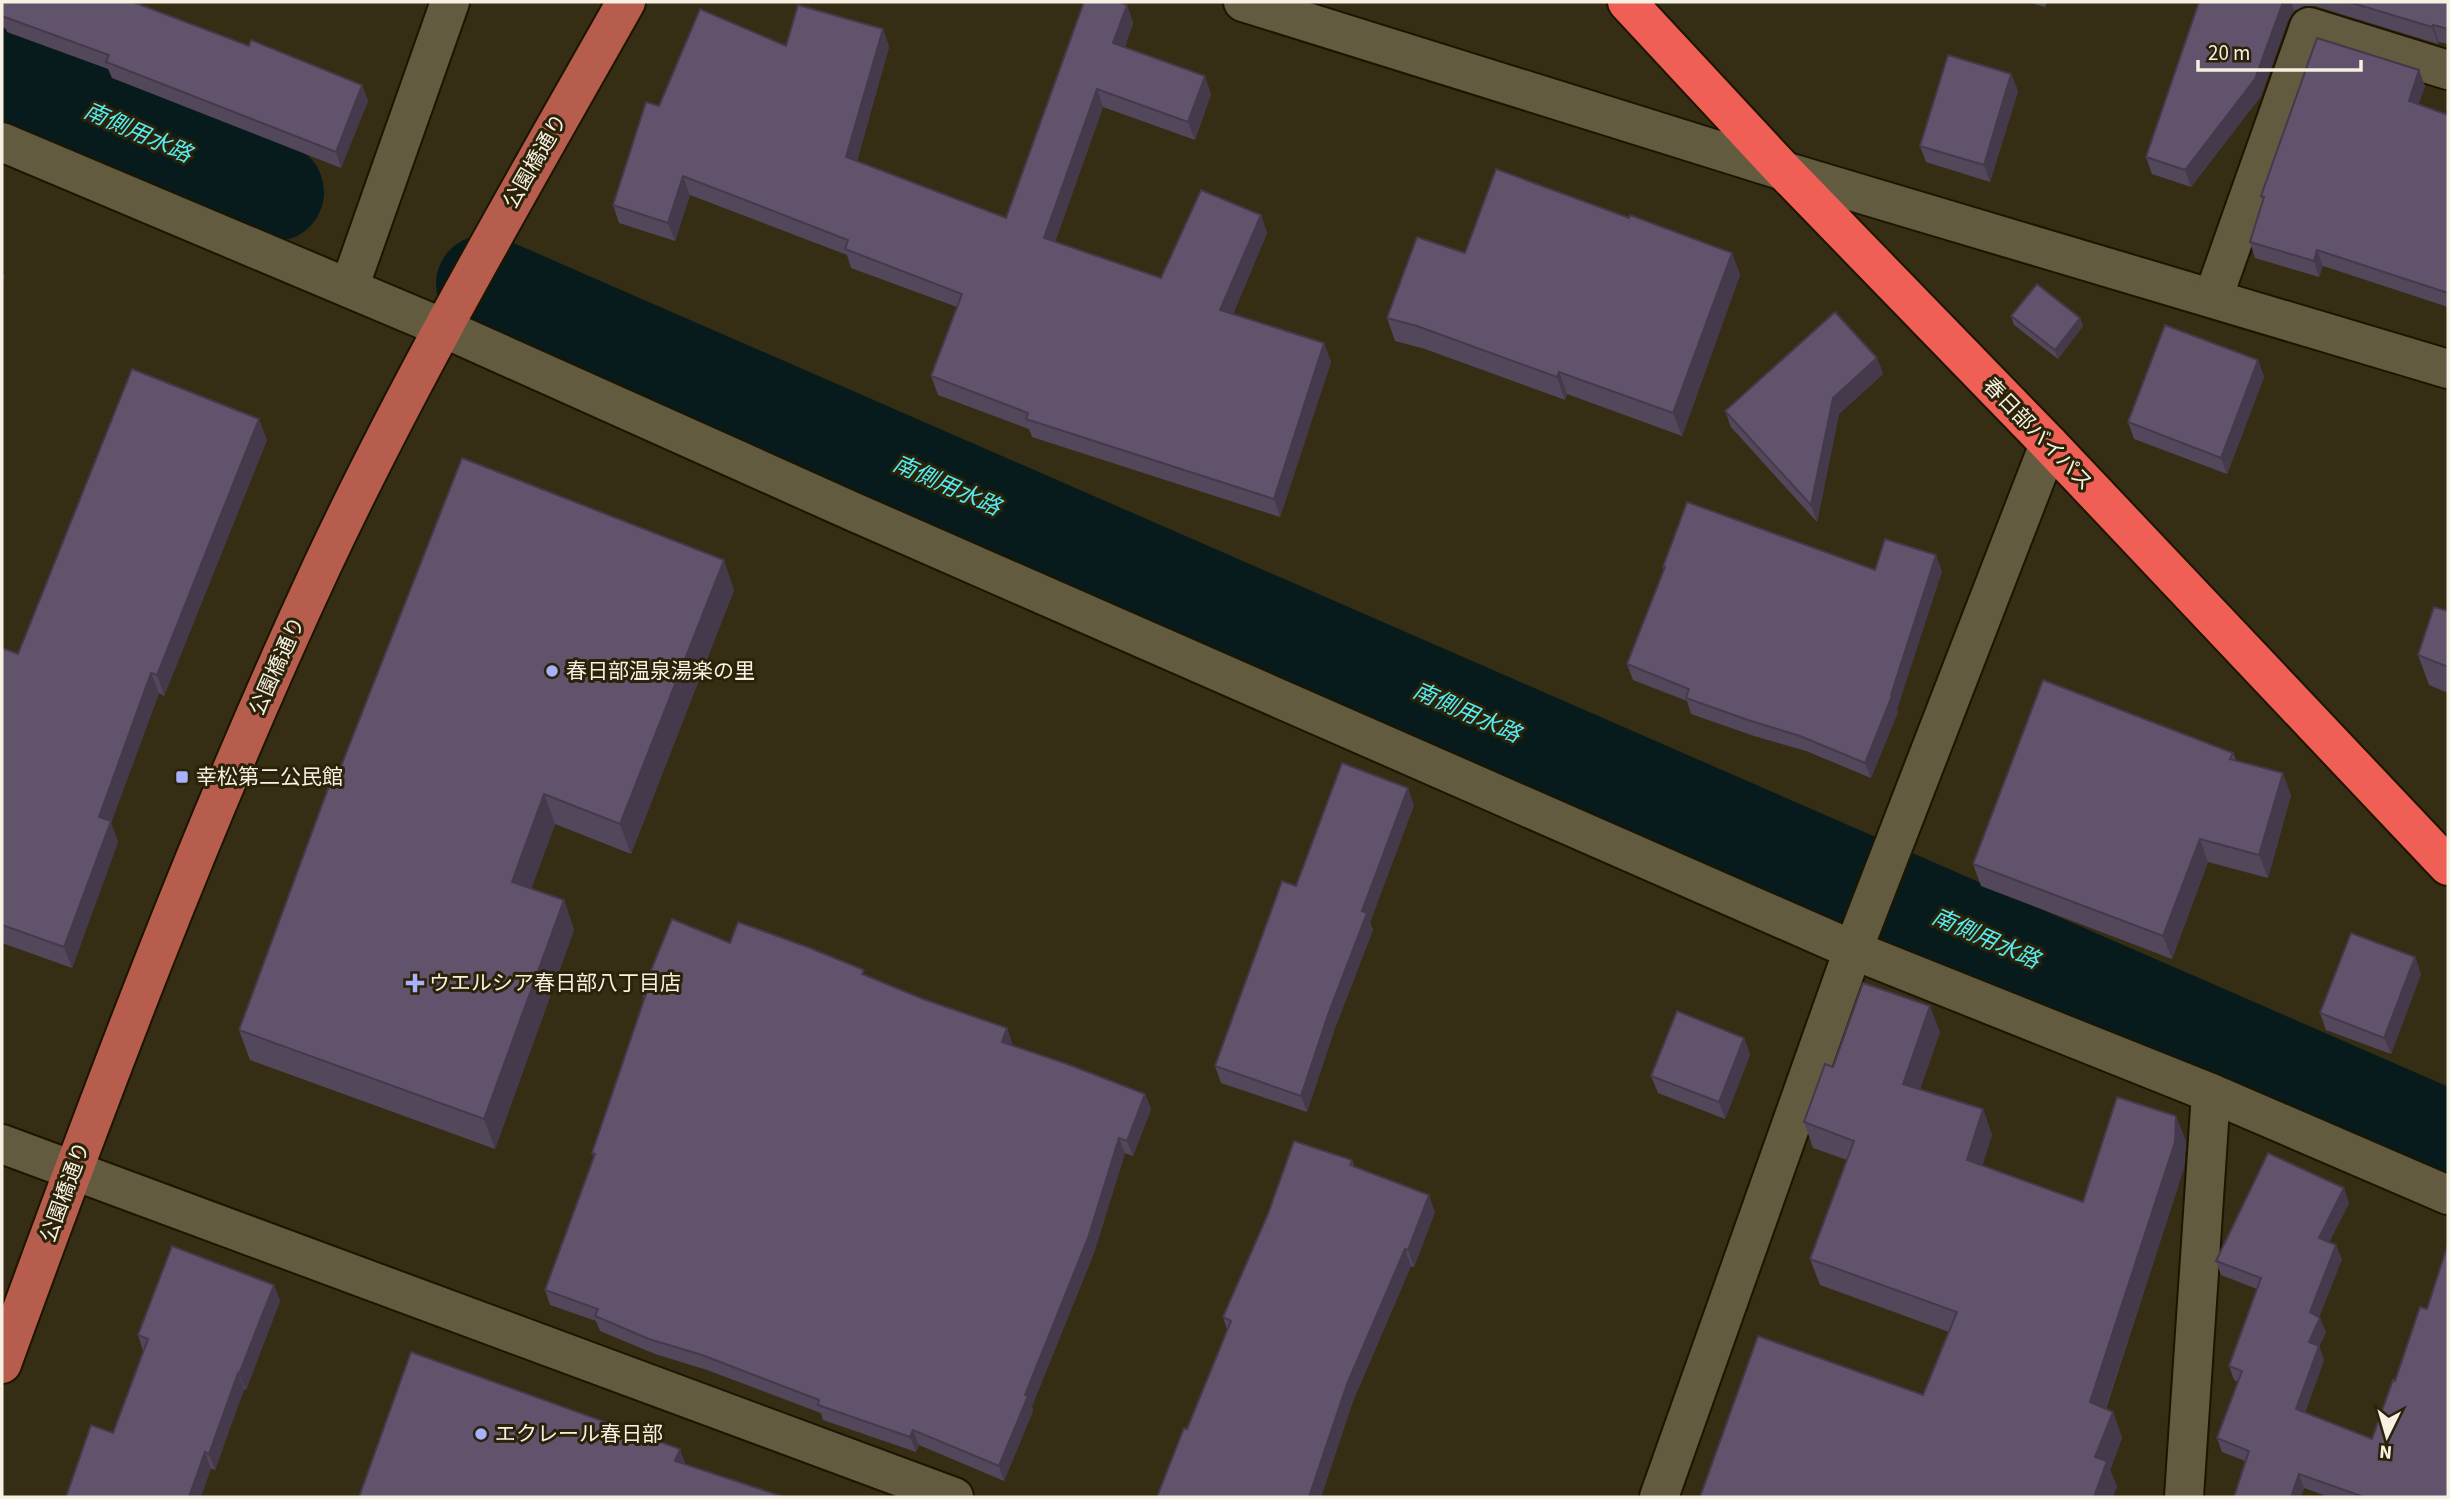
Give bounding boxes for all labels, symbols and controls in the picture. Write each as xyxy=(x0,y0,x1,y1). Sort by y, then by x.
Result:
scale bar xyxy=(2198,28,2361,72)
text: 20 m xyxy=(2208,38,2250,68)
water label: 南側用水路 xyxy=(79,94,199,172)
street label: 公園橋通り xyxy=(496,108,574,214)
street label: 春日部バイパス xyxy=(1976,371,2100,497)
water label: 南側用水路 xyxy=(888,447,1008,525)
street label: 公園橋通り xyxy=(242,612,312,720)
place label: 春日部温泉湯楽の里 xyxy=(566,656,755,686)
marker: 春日部温泉湯楽の里 xyxy=(544,663,560,679)
water label: 南側用水路 xyxy=(1408,674,1528,752)
place label: 幸松第二公民館 xyxy=(196,762,343,792)
marker: 幸松第二公民館 xyxy=(174,769,190,785)
water label: 南側用水路 xyxy=(1927,900,2047,978)
place label: ウエルシア春日部八丁目店 xyxy=(429,968,681,998)
marker: ウエルシア春日部八丁目店 xyxy=(407,975,423,991)
street label: 公園橋通り xyxy=(33,1138,97,1246)
north arrow xyxy=(2352,1401,2422,1471)
place label: エクレール春日部 xyxy=(495,1419,663,1449)
marker: エクレール春日部 xyxy=(473,1426,489,1442)
text: N xyxy=(2378,1437,2393,1465)

